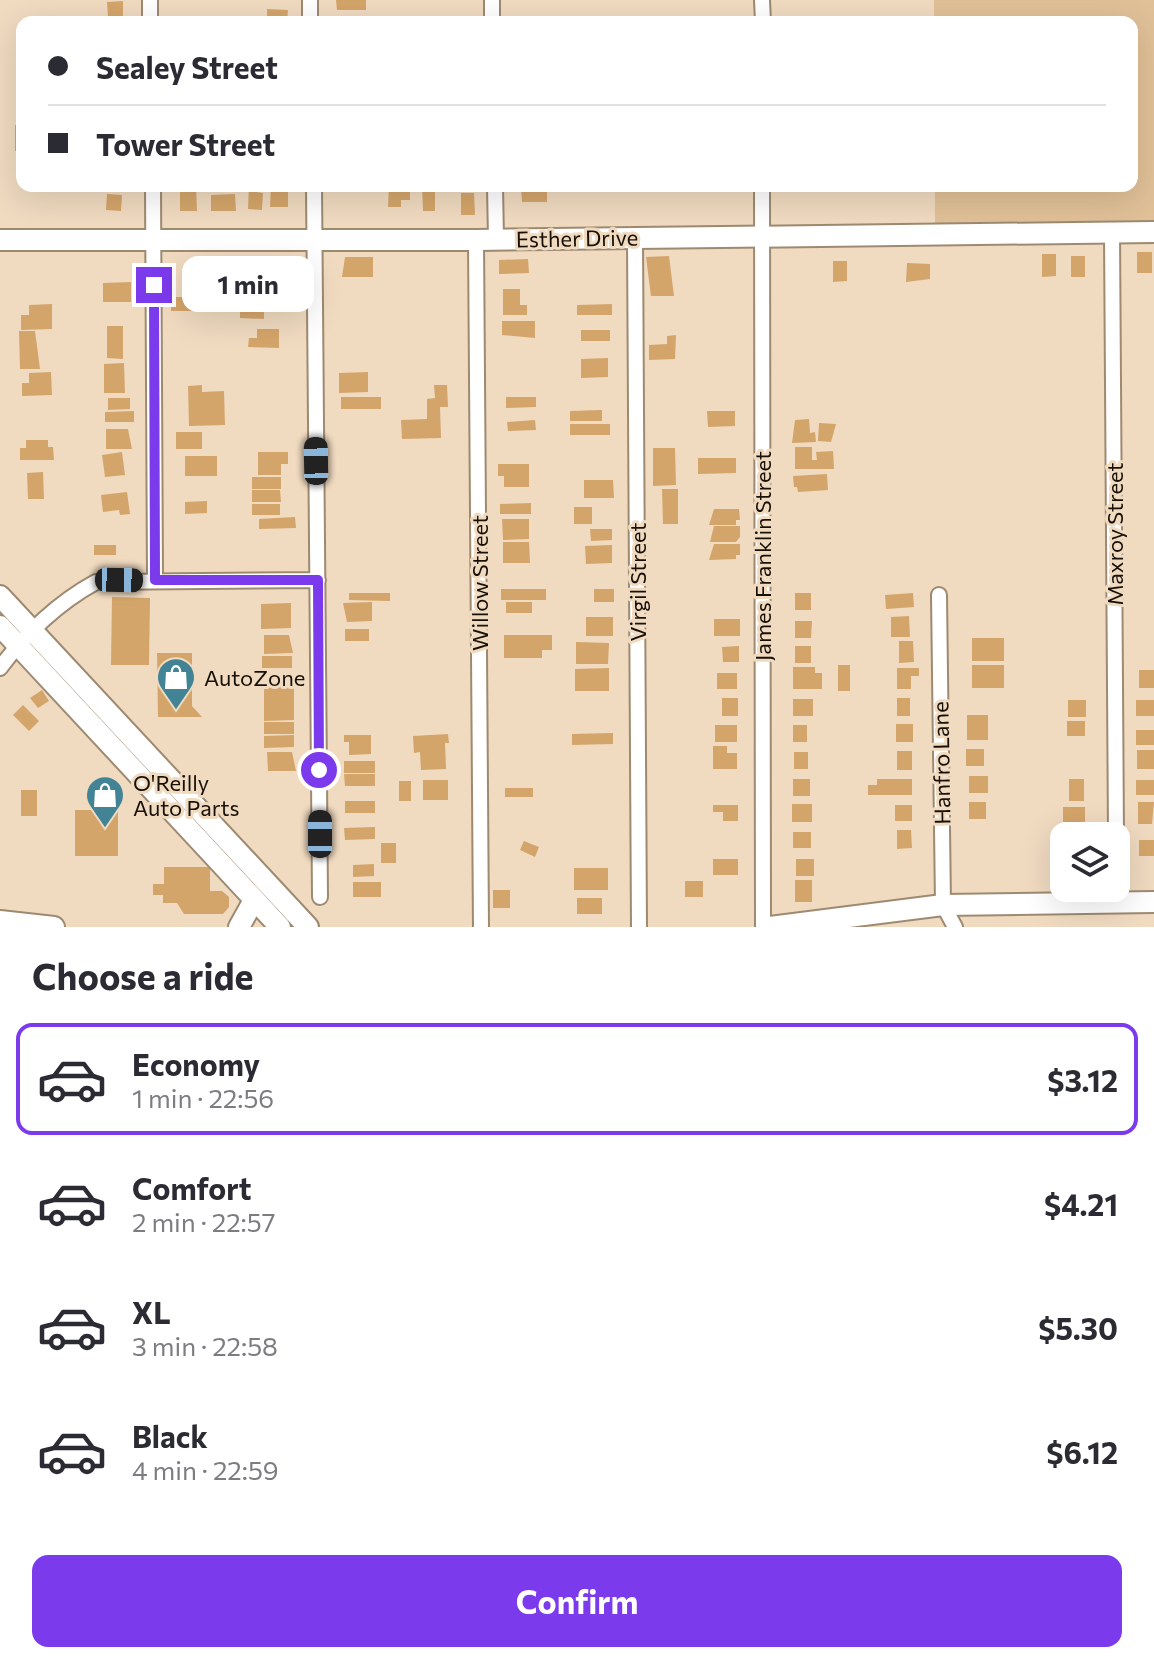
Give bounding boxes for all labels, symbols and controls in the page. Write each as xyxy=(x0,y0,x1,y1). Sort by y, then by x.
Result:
text: Sealey Street xyxy=(96,48,278,85)
text: Tower Street xyxy=(96,125,275,162)
street label: Esther Drive xyxy=(516,223,638,253)
callout: 1 min xyxy=(182,257,314,313)
route end xyxy=(136,267,172,303)
text: 1 min xyxy=(217,268,279,299)
car xyxy=(304,437,328,485)
street label: James Franklin Street xyxy=(749,451,776,661)
street label: Maxroy Street xyxy=(1101,463,1128,606)
street label: Willow Street xyxy=(466,515,493,651)
street label: Virgil Street xyxy=(624,522,651,642)
car xyxy=(95,568,143,592)
shop icon: AutoZone xyxy=(155,656,197,711)
place label: AutoZone xyxy=(204,664,305,691)
street label: Hanfro Lane xyxy=(926,701,956,825)
route start xyxy=(301,752,337,788)
place label: O'Reilly Auto Parts xyxy=(133,769,240,821)
shop icon: O'Reilly Auto Parts xyxy=(84,774,126,829)
car xyxy=(308,810,332,858)
map controls xyxy=(1050,822,1130,902)
button: layers xyxy=(1050,822,1130,902)
text: Choose a ride xyxy=(32,953,253,997)
icon: car xyxy=(36,1043,108,1115)
text: Economy xyxy=(132,1045,260,1082)
text: $3.12 xyxy=(1047,1061,1118,1098)
text: 1 min · 22:56 xyxy=(132,1082,274,1113)
icon: car xyxy=(36,1167,108,1239)
text: Comfort xyxy=(132,1169,251,1206)
text: $4.21 xyxy=(1044,1185,1118,1222)
text: 2 min · 22:57 xyxy=(132,1206,275,1237)
icon: car xyxy=(36,1291,108,1363)
text: XL xyxy=(132,1293,171,1330)
text: $5.30 xyxy=(1038,1309,1118,1346)
text: 3 min · 22:58 xyxy=(132,1330,278,1361)
icon: car xyxy=(36,1415,108,1487)
text: Black xyxy=(132,1417,208,1454)
text: $6.12 xyxy=(1046,1433,1118,1470)
text: 4 min · 22:59 xyxy=(132,1454,279,1485)
button: Confirm xyxy=(32,1555,1122,1647)

